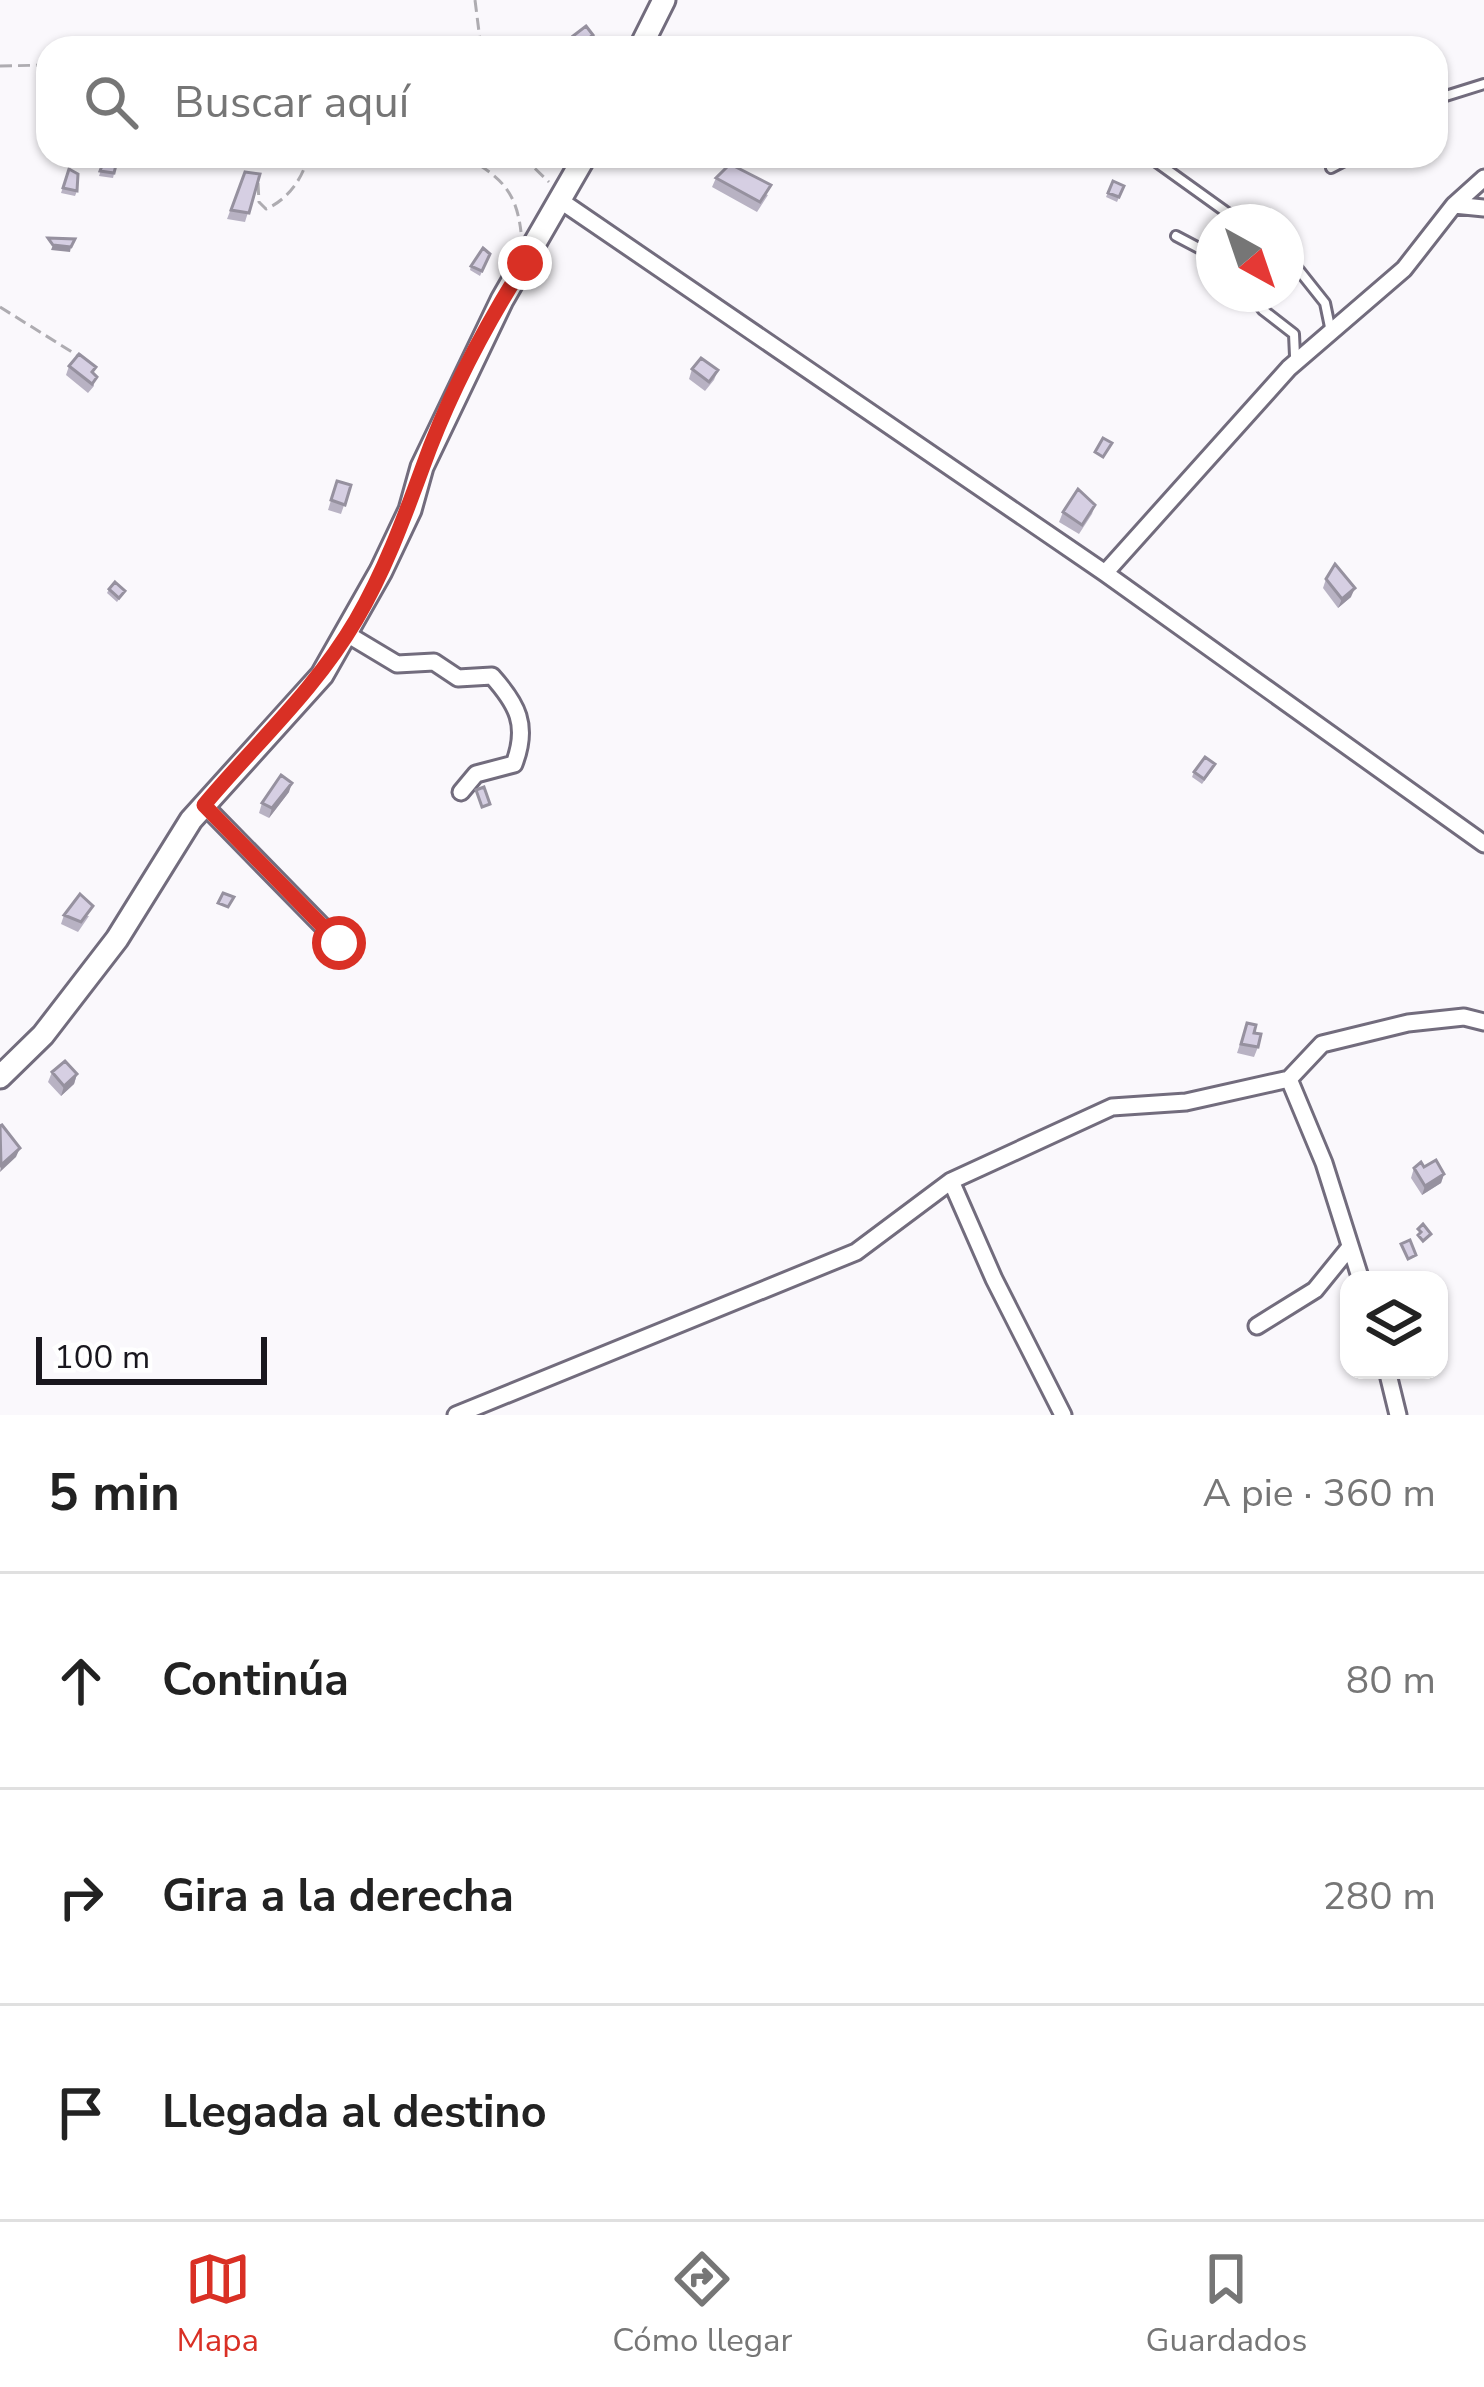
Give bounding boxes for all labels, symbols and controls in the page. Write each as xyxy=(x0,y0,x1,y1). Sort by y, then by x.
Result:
search box xyxy=(36,36,1448,168)
icon: search xyxy=(78,69,144,135)
text: Buscar aquí xyxy=(174,72,409,133)
north arrow xyxy=(1196,204,1304,312)
route end xyxy=(498,236,552,290)
route start xyxy=(312,916,366,970)
map controls xyxy=(1340,1271,1448,1379)
button: layers xyxy=(1340,1271,1448,1379)
scale bar xyxy=(36,1331,267,1384)
text: 100 m xyxy=(54,1335,150,1380)
text: 5 min xyxy=(48,1458,180,1528)
text: A pie · 360 m xyxy=(1202,1467,1436,1520)
icon: ahead xyxy=(48,1648,114,1714)
text: Continúa xyxy=(162,1650,349,1711)
text: 80 m xyxy=(1346,1654,1436,1707)
icon: right xyxy=(48,1864,114,1930)
text: Gira a la derecha xyxy=(162,1866,514,1927)
text: 280 m xyxy=(1322,1870,1436,1923)
icon: arrive xyxy=(48,2080,114,2146)
text: Llegada al destino xyxy=(162,2082,547,2143)
tab: Mapa xyxy=(177,2246,259,2363)
tab: Cómo llegar xyxy=(612,2246,792,2363)
tab: Guardados xyxy=(1146,2246,1307,2363)

